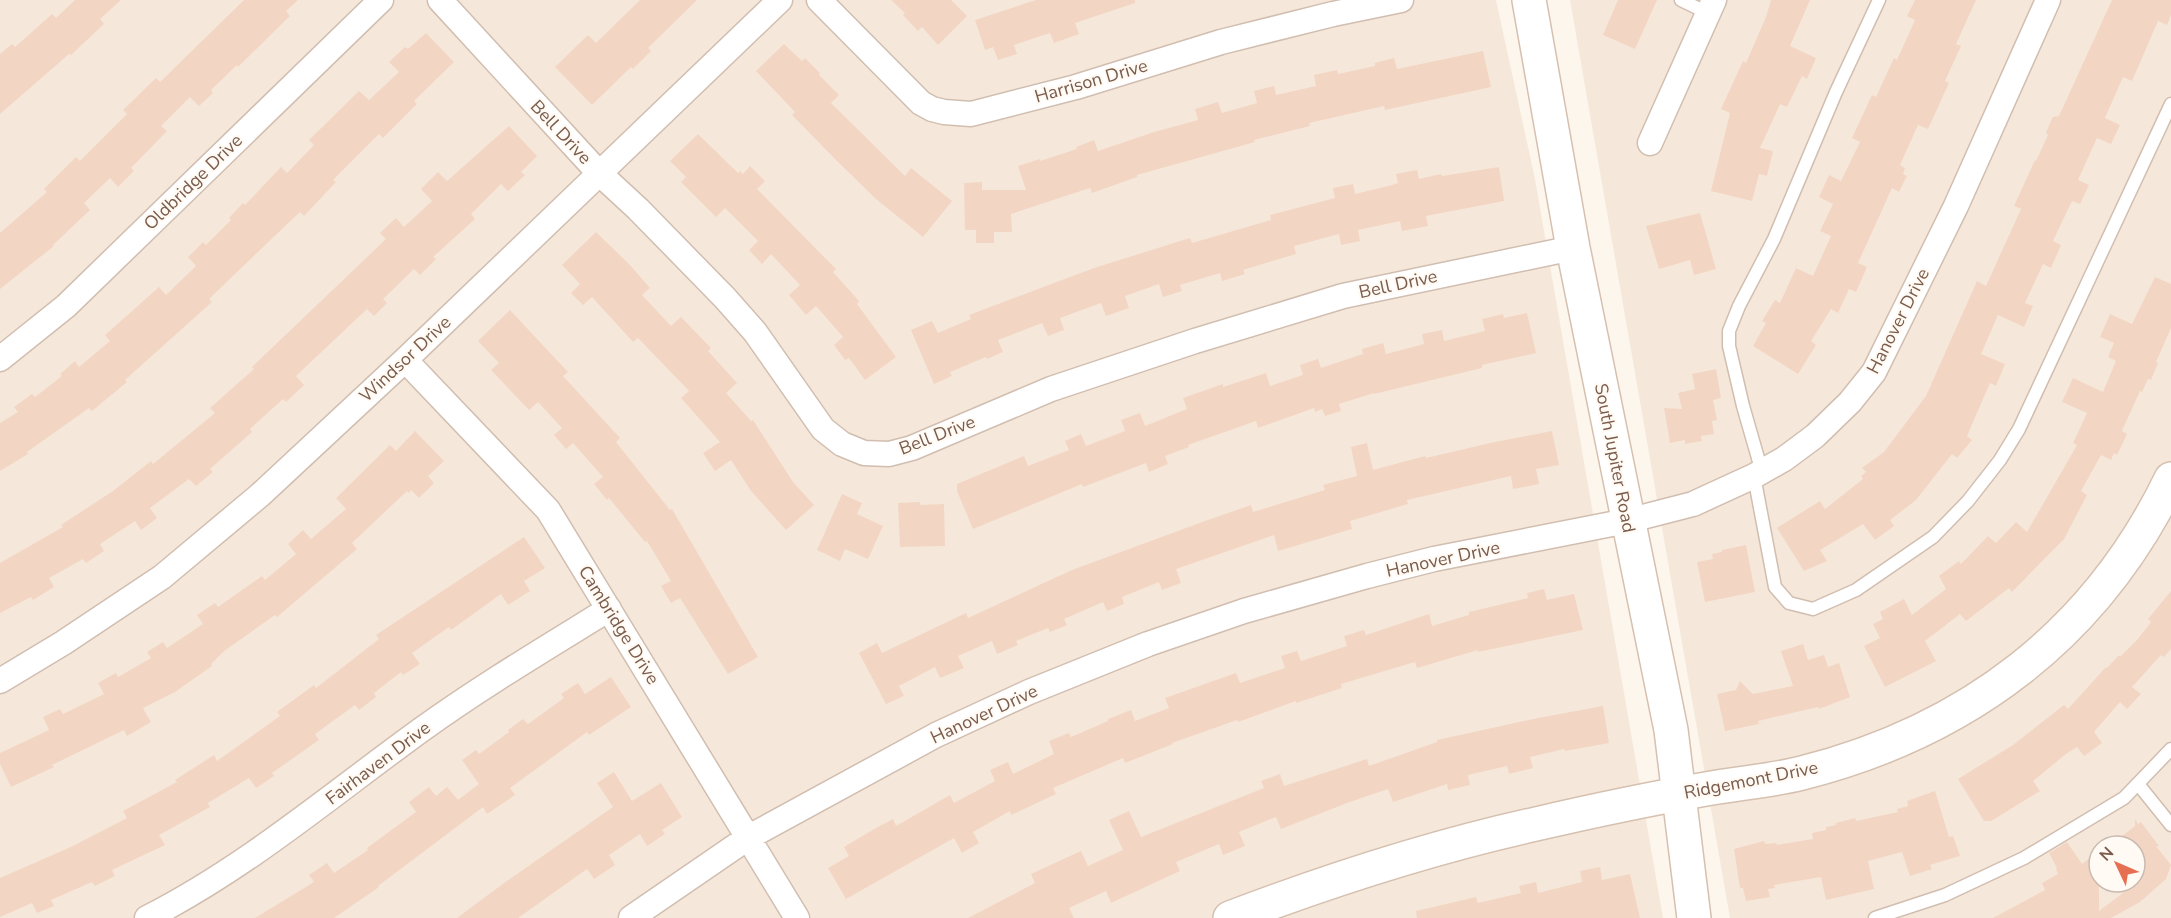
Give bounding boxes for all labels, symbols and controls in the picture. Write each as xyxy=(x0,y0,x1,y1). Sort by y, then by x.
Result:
street label: Harrison Drive xyxy=(1032,53,1150,109)
street label: Bell Drive xyxy=(525,95,597,169)
street label: Oldbridge Drive xyxy=(138,129,248,235)
street label: Bell Drive xyxy=(1357,264,1439,304)
street label: Hanover Drive xyxy=(1861,264,1935,378)
street label: Windsor Drive xyxy=(354,310,456,408)
street label: South Jupiter Road xyxy=(1589,381,1641,535)
street label: Bell Drive xyxy=(895,410,979,460)
street label: Hanover Drive xyxy=(1384,535,1502,583)
street label: Cambridge Drive xyxy=(573,561,665,689)
street label: Hanover Drive xyxy=(926,679,1042,749)
street label: Fairhaven Drive xyxy=(321,716,435,810)
street label: Ridgemont Drive xyxy=(1682,755,1820,805)
north arrow xyxy=(2087,834,2147,894)
text: N xyxy=(2095,842,2119,866)

